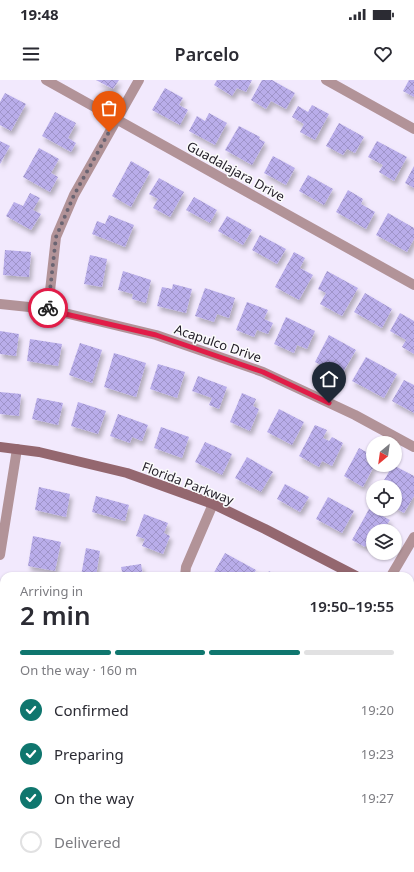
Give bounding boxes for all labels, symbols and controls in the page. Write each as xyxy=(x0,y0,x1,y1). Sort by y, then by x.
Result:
text: 19:48 xyxy=(20,4,59,24)
text: Parcelo xyxy=(175,42,239,66)
icon: menu xyxy=(20,43,42,65)
icon: heart xyxy=(372,43,394,65)
pin xyxy=(92,91,126,132)
icon: bag xyxy=(98,97,120,119)
street label: Guadalajara Drive xyxy=(184,137,288,205)
courier xyxy=(28,288,68,328)
icon: bike xyxy=(37,297,59,319)
street label: Acapulco Drive xyxy=(172,320,264,366)
pin xyxy=(312,362,346,403)
icon: home xyxy=(318,368,340,390)
north arrow xyxy=(366,436,402,472)
map controls xyxy=(366,436,402,560)
street label: Florida Parkway xyxy=(140,457,237,509)
button: locate xyxy=(366,480,402,516)
button: layers xyxy=(366,524,402,560)
text: Arriving in xyxy=(20,582,83,600)
text: 19:50–19:55 xyxy=(310,596,394,616)
text: 2 min xyxy=(20,597,91,633)
text: On the way · 160 m xyxy=(20,661,137,679)
icon: check xyxy=(20,699,42,721)
text: Confirmed xyxy=(54,700,129,720)
text: 19:20 xyxy=(361,701,394,719)
icon: check xyxy=(20,743,42,765)
text: Preparing xyxy=(54,744,124,764)
text: 19:23 xyxy=(361,745,394,763)
icon: check xyxy=(20,787,42,809)
text: On the way xyxy=(54,788,134,808)
text: 19:27 xyxy=(361,789,394,807)
text: Delivered xyxy=(54,832,121,852)

